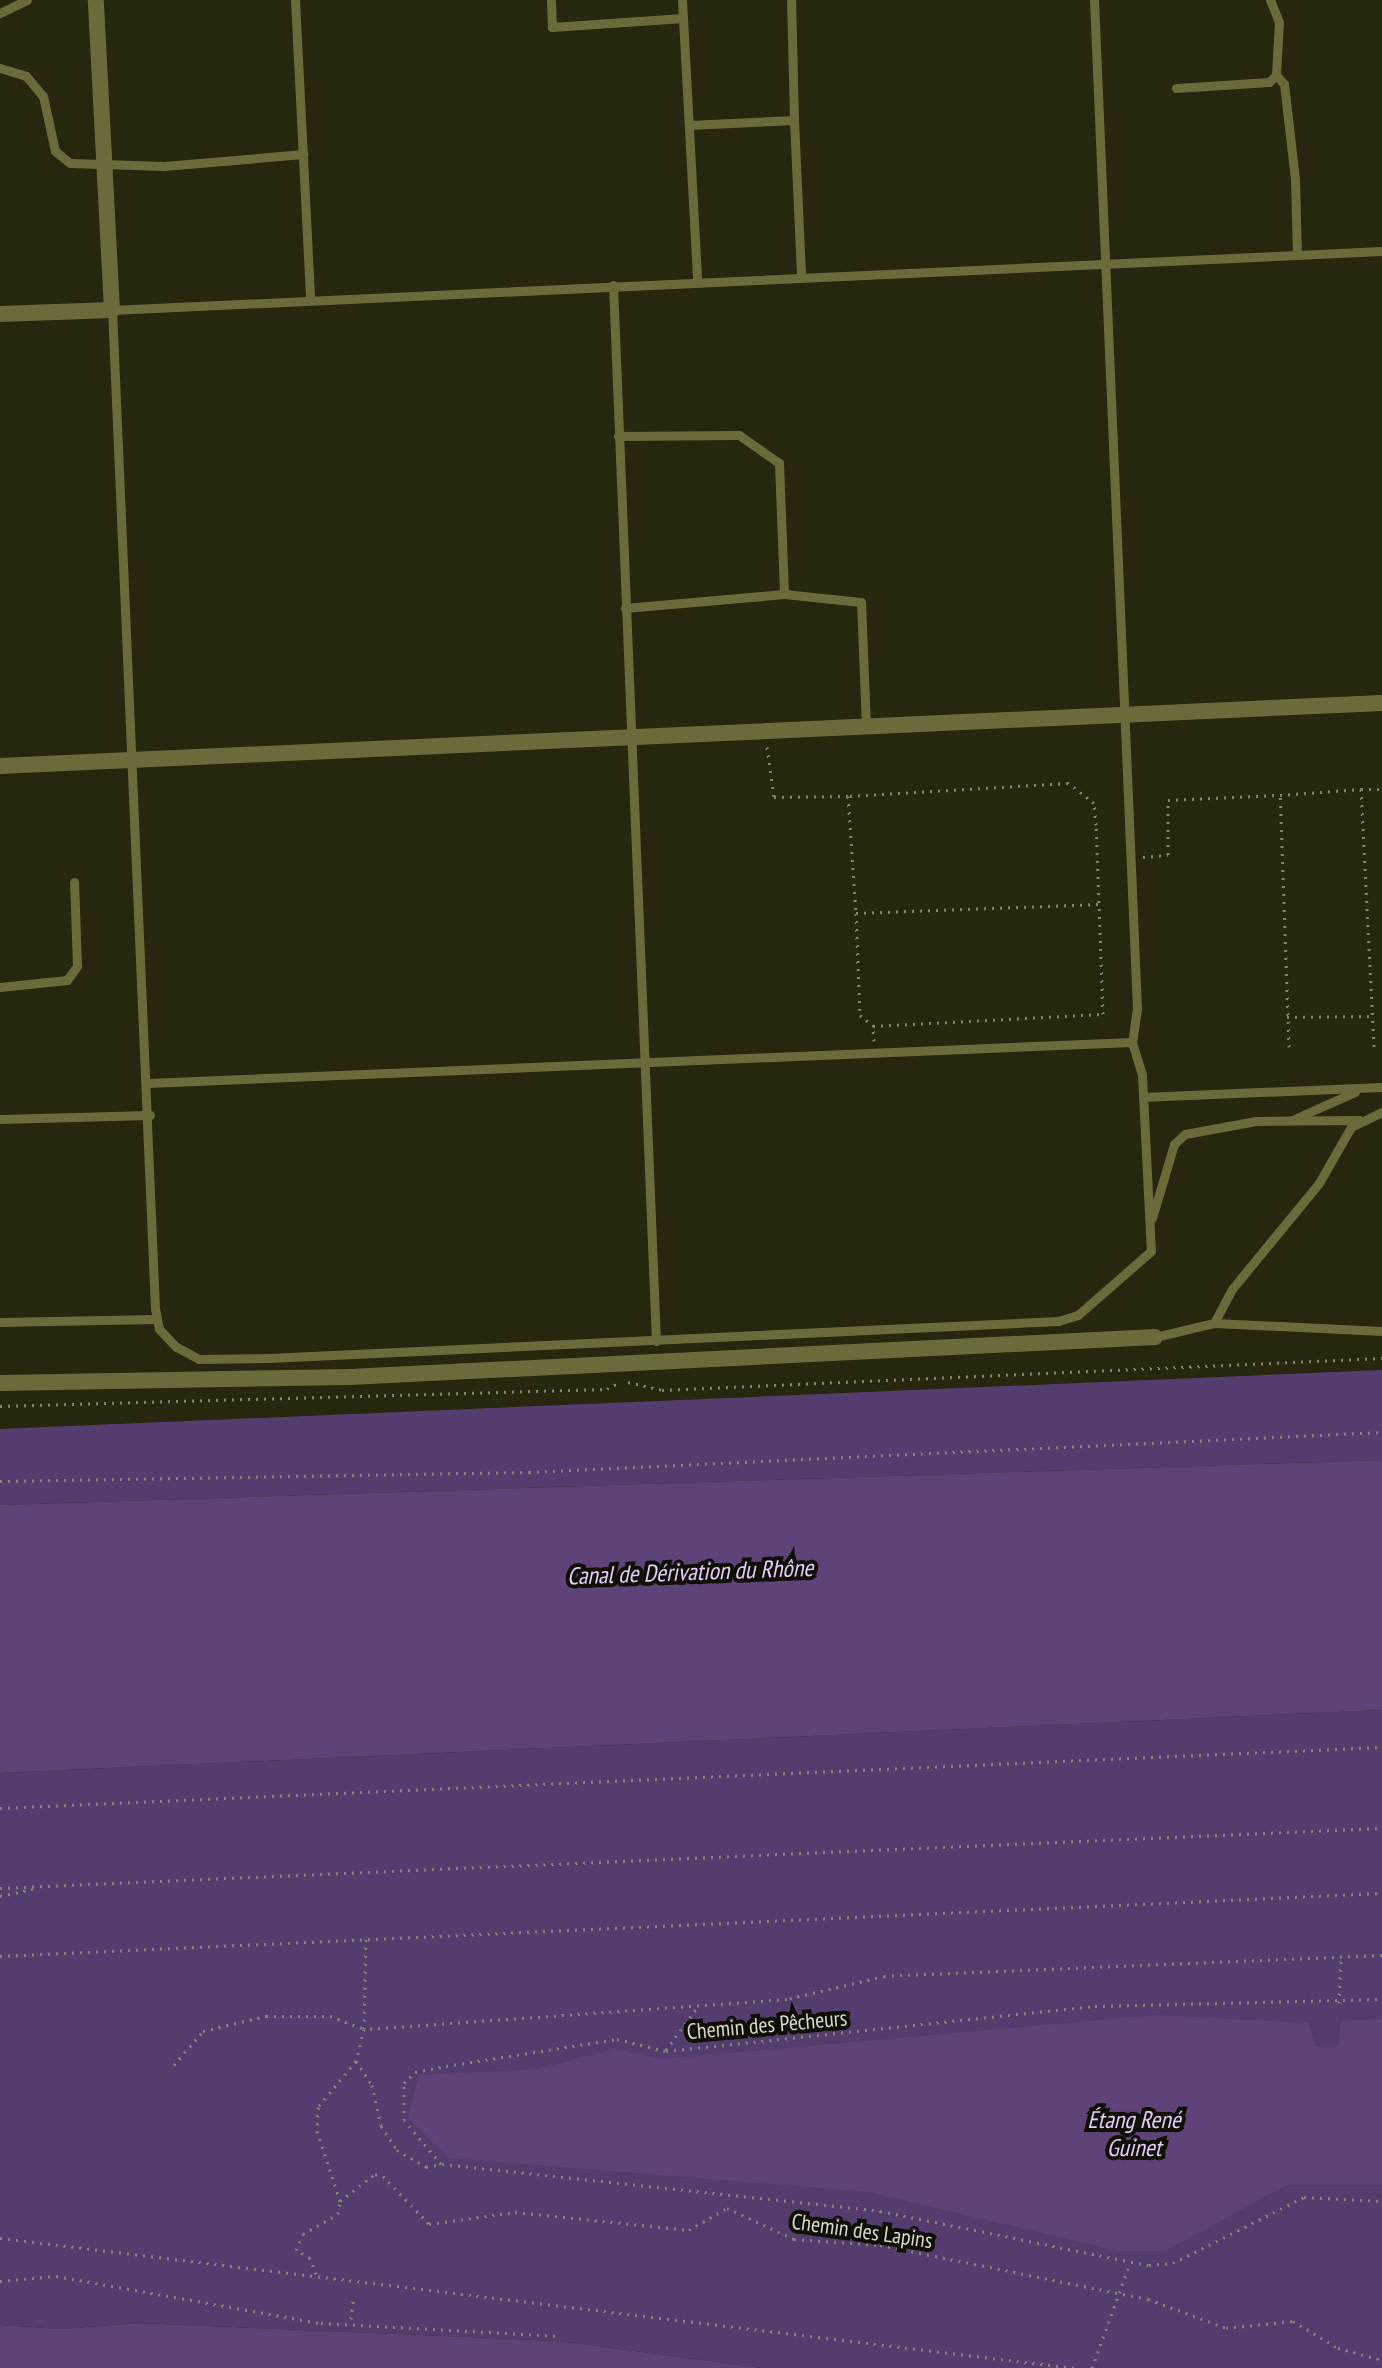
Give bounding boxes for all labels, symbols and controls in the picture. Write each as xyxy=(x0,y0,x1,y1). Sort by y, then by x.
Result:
water label: Canal de Dérivation du Rhône xyxy=(566,1553,814,1591)
street label: Chemin des Pêcheurs xyxy=(686,2005,848,2045)
water label: Étang René Guinet xyxy=(1087,2106,1181,2162)
street label: Chemin des Lapins xyxy=(790,2208,934,2254)

